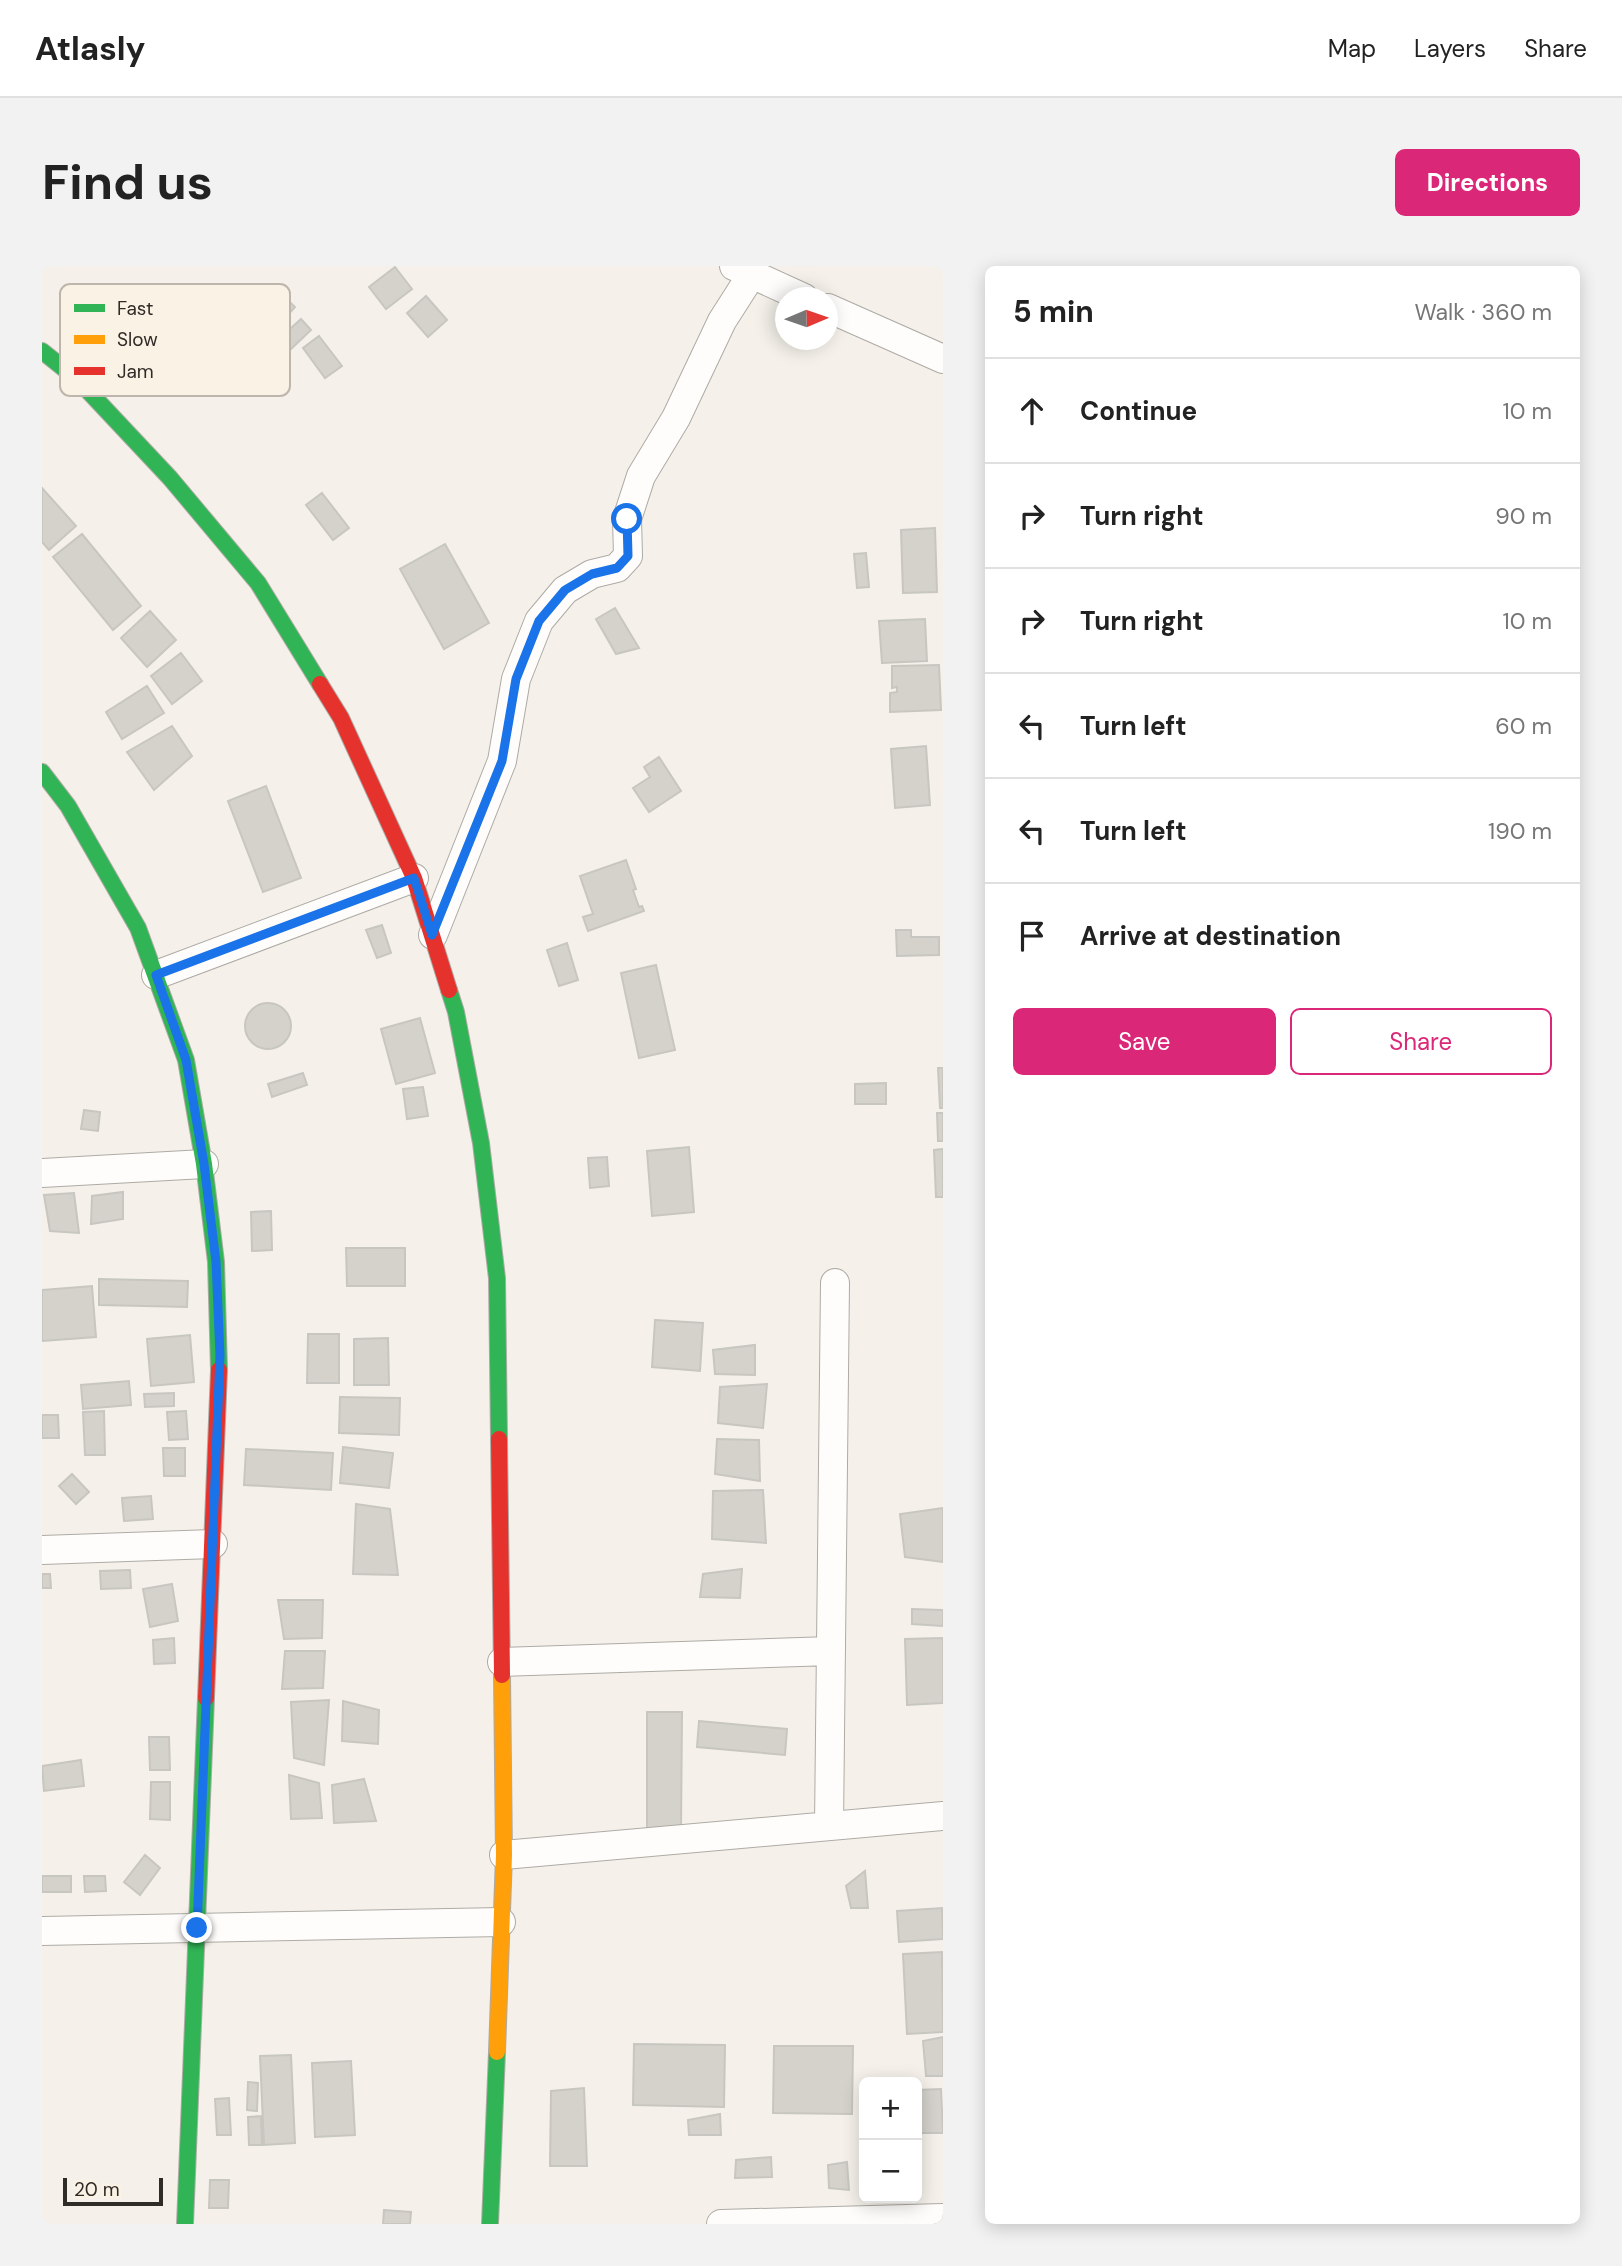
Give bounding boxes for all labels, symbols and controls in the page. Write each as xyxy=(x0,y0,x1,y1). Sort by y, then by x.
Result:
text: Atlasly xyxy=(35,27,145,70)
text: Map xyxy=(1328,33,1376,64)
text: Layers xyxy=(1414,33,1486,64)
text: Share xyxy=(1524,33,1587,64)
button: Directions xyxy=(1395,149,1580,216)
text: Find us xyxy=(42,150,213,214)
legend xyxy=(60,284,290,396)
north arrow xyxy=(775,287,838,350)
text: 5 min xyxy=(1013,292,1094,331)
text: Fast xyxy=(117,296,153,321)
text: Walk · 360 m xyxy=(1414,297,1552,327)
text: Slow xyxy=(117,327,158,352)
text: Jam xyxy=(117,359,154,384)
icon: ahead xyxy=(1013,392,1051,430)
text: Continue xyxy=(1080,394,1197,428)
text: 10 m xyxy=(1502,396,1552,426)
icon: right xyxy=(1013,497,1051,535)
text: Turn right xyxy=(1080,499,1204,533)
text: 90 m xyxy=(1495,501,1552,531)
route start xyxy=(611,503,642,534)
icon: right xyxy=(1013,602,1051,640)
text: Turn right xyxy=(1080,604,1204,638)
text: 10 m xyxy=(1502,606,1552,636)
icon: left xyxy=(1013,707,1051,745)
text: Turn left xyxy=(1080,709,1187,743)
text: 60 m xyxy=(1495,711,1552,741)
icon: left xyxy=(1013,812,1051,850)
text: Turn left xyxy=(1080,814,1187,848)
text: 190 m xyxy=(1488,816,1552,846)
icon: arrive xyxy=(1013,917,1051,955)
text: Arrive at destination xyxy=(1080,919,1341,953)
button: Save xyxy=(1013,1008,1276,1075)
button: Share xyxy=(1290,1008,1552,1075)
route end xyxy=(181,1912,212,1943)
map controls xyxy=(859,2077,922,2203)
button: + xyxy=(859,2077,922,2140)
button: − xyxy=(859,2140,922,2203)
scale bar xyxy=(63,2175,163,2207)
text: 20 m xyxy=(74,2177,120,2202)

